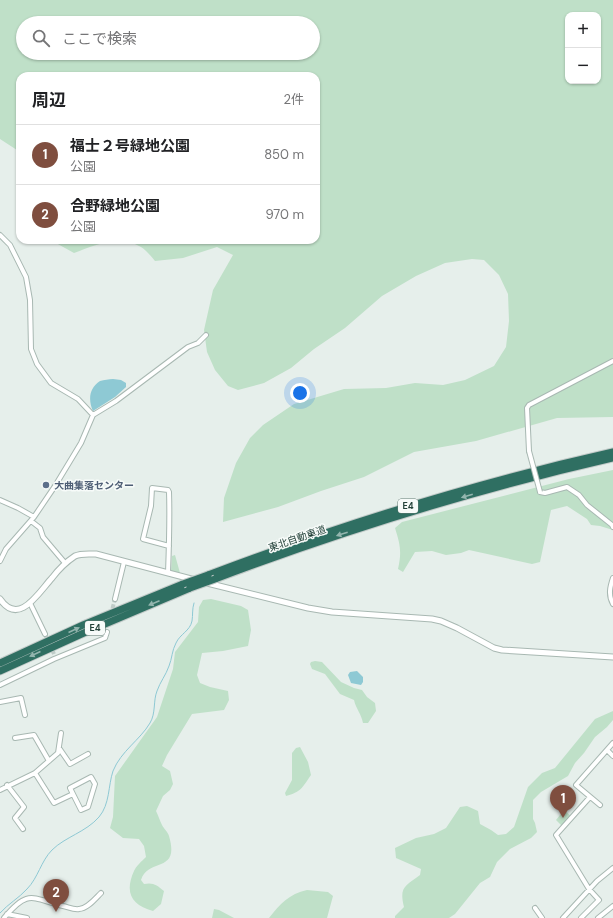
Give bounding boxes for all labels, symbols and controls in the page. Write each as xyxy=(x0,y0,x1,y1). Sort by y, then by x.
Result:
map controls xyxy=(565,12,601,84)
button: + xyxy=(565,12,601,48)
search box xyxy=(16,16,320,60)
icon: search xyxy=(30,27,52,49)
text: ここで検索 xyxy=(62,29,137,49)
button: − xyxy=(565,48,601,84)
text: 周辺 xyxy=(32,89,66,111)
text: 2件 xyxy=(284,91,304,108)
text: 福士２号緑地公園 xyxy=(70,136,190,156)
text: 1 xyxy=(43,146,47,163)
text: 850 m xyxy=(264,146,304,163)
text: 公園 xyxy=(70,158,96,175)
text: 合野緑地公園 xyxy=(70,196,160,216)
text: 2 xyxy=(41,206,49,223)
text: 970 m xyxy=(265,206,304,223)
text: 公園 xyxy=(70,218,96,235)
your location xyxy=(290,383,310,403)
place label: 大曲集落センター xyxy=(54,479,134,492)
marker: 大曲集落センター xyxy=(41,480,51,490)
one-way arrow xyxy=(460,493,472,499)
road number: E4 xyxy=(398,499,418,513)
street label: 東北自動車道 xyxy=(267,523,328,554)
one-way arrow xyxy=(336,531,348,537)
one-way arrow xyxy=(149,600,160,606)
road number: E4 xyxy=(85,621,105,635)
one-way arrow xyxy=(68,627,79,633)
one-way arrow xyxy=(29,651,41,658)
pin: 1 xyxy=(550,785,576,818)
pin: 2 xyxy=(43,879,69,912)

